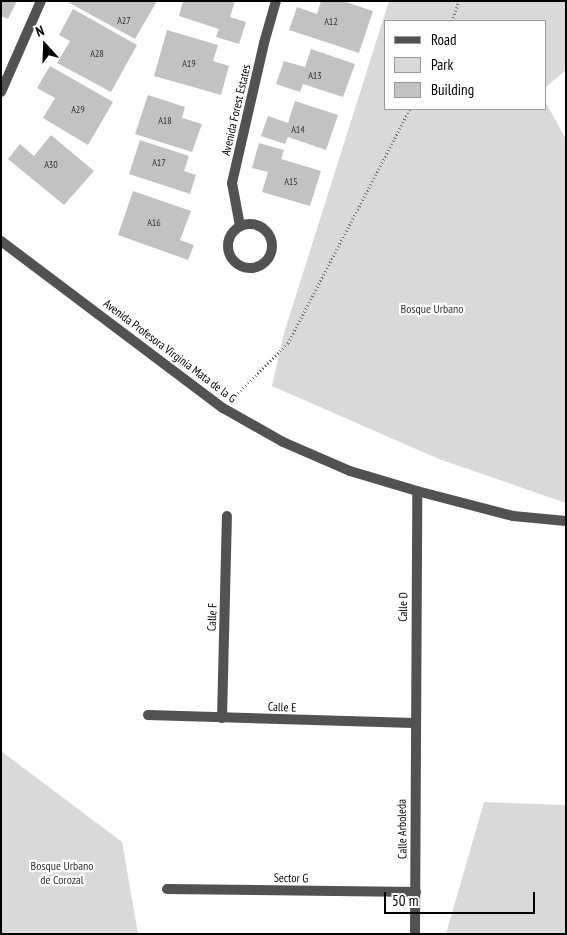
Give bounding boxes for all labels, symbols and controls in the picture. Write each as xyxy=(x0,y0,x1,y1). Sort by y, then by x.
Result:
house number: A27 xyxy=(117,15,131,27)
house number: A12 xyxy=(324,16,338,28)
north arrow xyxy=(20,20,70,70)
legend xyxy=(384,20,547,110)
text: N xyxy=(33,21,47,41)
text: Road xyxy=(431,30,457,49)
house number: A28 xyxy=(90,48,104,60)
text: Park xyxy=(431,55,453,74)
house number: A19 xyxy=(182,58,196,70)
street label: Avenida Forest Estates xyxy=(219,63,253,157)
house number: A13 xyxy=(308,70,322,82)
text: Building xyxy=(431,80,474,99)
house number: A29 xyxy=(71,104,85,116)
house number: A18 xyxy=(158,115,172,127)
house number: A14 xyxy=(291,124,305,136)
house number: A17 xyxy=(152,157,166,169)
house number: A30 xyxy=(44,159,58,171)
house number: A15 xyxy=(284,176,298,188)
house number: A16 xyxy=(147,217,161,229)
street label: Avenida Profesora Virginia Mata de la G xyxy=(101,296,239,406)
park label: Bosque Urbano xyxy=(401,302,463,316)
street label: Calle D xyxy=(396,592,410,622)
street label: Calle F xyxy=(204,603,220,631)
street label: Calle E xyxy=(268,699,296,715)
street label: Calle Arboleda xyxy=(394,799,410,859)
park label: Bosque Urbano de Corozal xyxy=(31,859,93,887)
street label: Sector G xyxy=(274,871,308,885)
scale bar xyxy=(387,882,538,914)
text: 50 m xyxy=(392,891,418,910)

